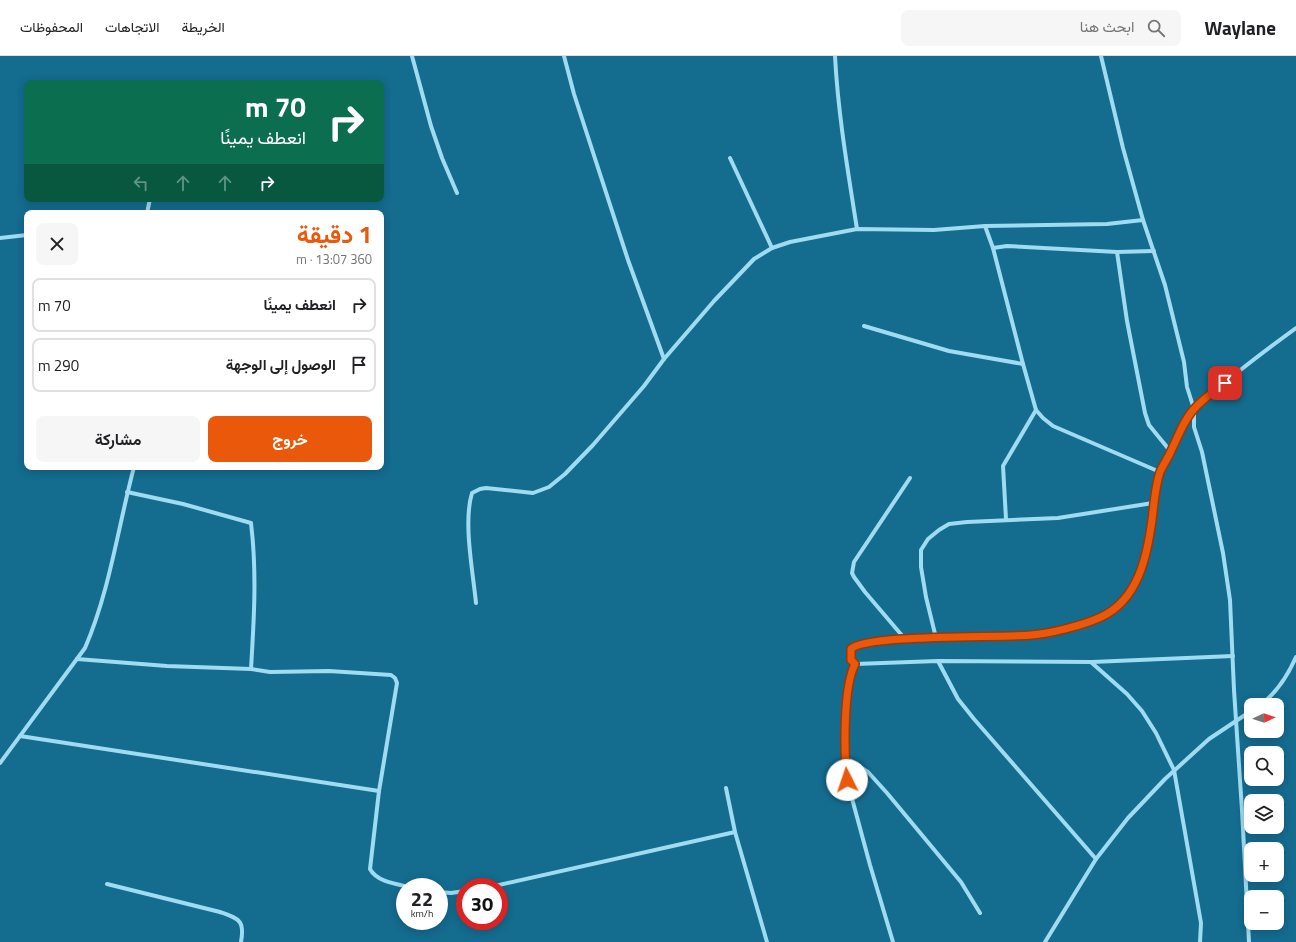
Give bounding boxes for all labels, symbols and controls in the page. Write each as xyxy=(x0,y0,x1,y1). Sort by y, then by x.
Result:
search box xyxy=(901,10,1181,46)
text: Waylane xyxy=(1205,13,1276,42)
text: ابحث هنا xyxy=(1080,15,1135,38)
text: المحفوظات xyxy=(20,16,83,37)
text: الاتجاهات xyxy=(105,16,159,37)
text: الخريطة xyxy=(181,16,225,37)
icon: search xyxy=(1145,17,1167,39)
text: 70 m xyxy=(245,85,306,128)
icon: right xyxy=(320,96,372,148)
text: انعطف يمينًا xyxy=(220,124,306,151)
icon: left xyxy=(130,172,152,194)
icon: ahead xyxy=(172,172,194,194)
icon: ahead xyxy=(214,172,236,194)
icon: right xyxy=(256,172,278,194)
text: 1 دقيقة xyxy=(297,216,372,252)
button: close xyxy=(36,223,78,265)
text: 360 m · 13:07 xyxy=(296,249,372,269)
text: انعطف يمينًا xyxy=(264,293,336,316)
text: 70 m xyxy=(38,294,71,317)
icon: right xyxy=(348,294,370,316)
text: الوصول إلى الوجهة xyxy=(226,353,336,376)
text: 290 m xyxy=(38,354,79,377)
icon: arrive xyxy=(348,354,370,376)
pin xyxy=(1208,366,1242,400)
icon: arrive xyxy=(1214,372,1236,394)
button: مشاركة xyxy=(36,416,200,462)
button: خروج xyxy=(208,416,372,462)
north arrow xyxy=(1244,698,1284,738)
map controls xyxy=(1244,698,1284,930)
button: search xyxy=(1244,746,1284,786)
position arrow xyxy=(826,759,868,801)
button: layers xyxy=(1244,794,1284,834)
button: + xyxy=(1244,842,1284,882)
speed limit sign: 30 xyxy=(456,878,508,930)
text: 22 xyxy=(411,883,433,914)
button: − xyxy=(1244,890,1284,930)
text: km/h xyxy=(411,906,433,921)

